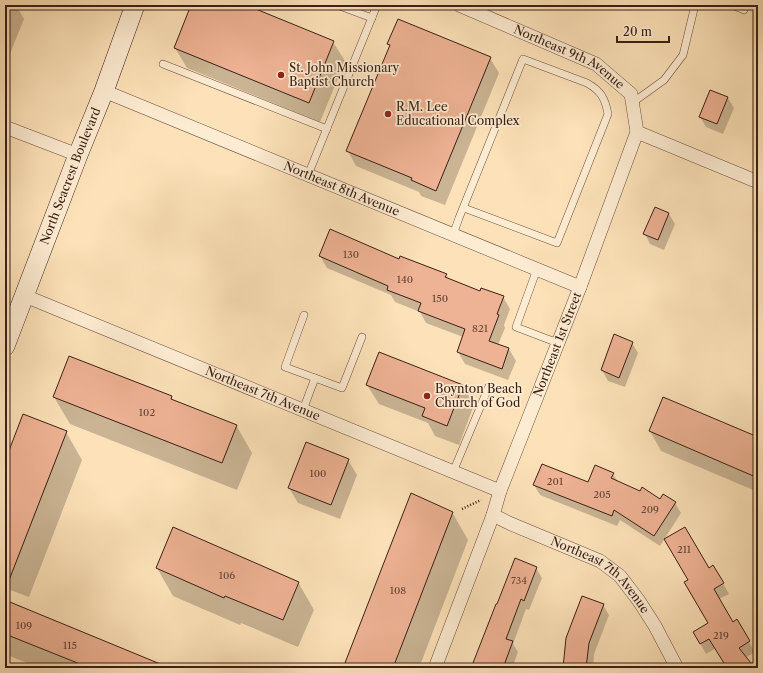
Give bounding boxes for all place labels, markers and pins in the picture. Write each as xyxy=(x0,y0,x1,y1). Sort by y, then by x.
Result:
place label: St. John Missionary Baptist Church xyxy=(289,60,400,89)
marker: St. John Missionary Baptist Church xyxy=(276,70,286,80)
place label: R.M. Lee Educational Complex xyxy=(396,99,519,128)
marker: R.M. Lee Educational Complex xyxy=(383,109,393,119)
place label: Boynton Beach Church of God xyxy=(435,381,523,410)
marker: Boynton Beach Church of God xyxy=(422,391,432,401)

